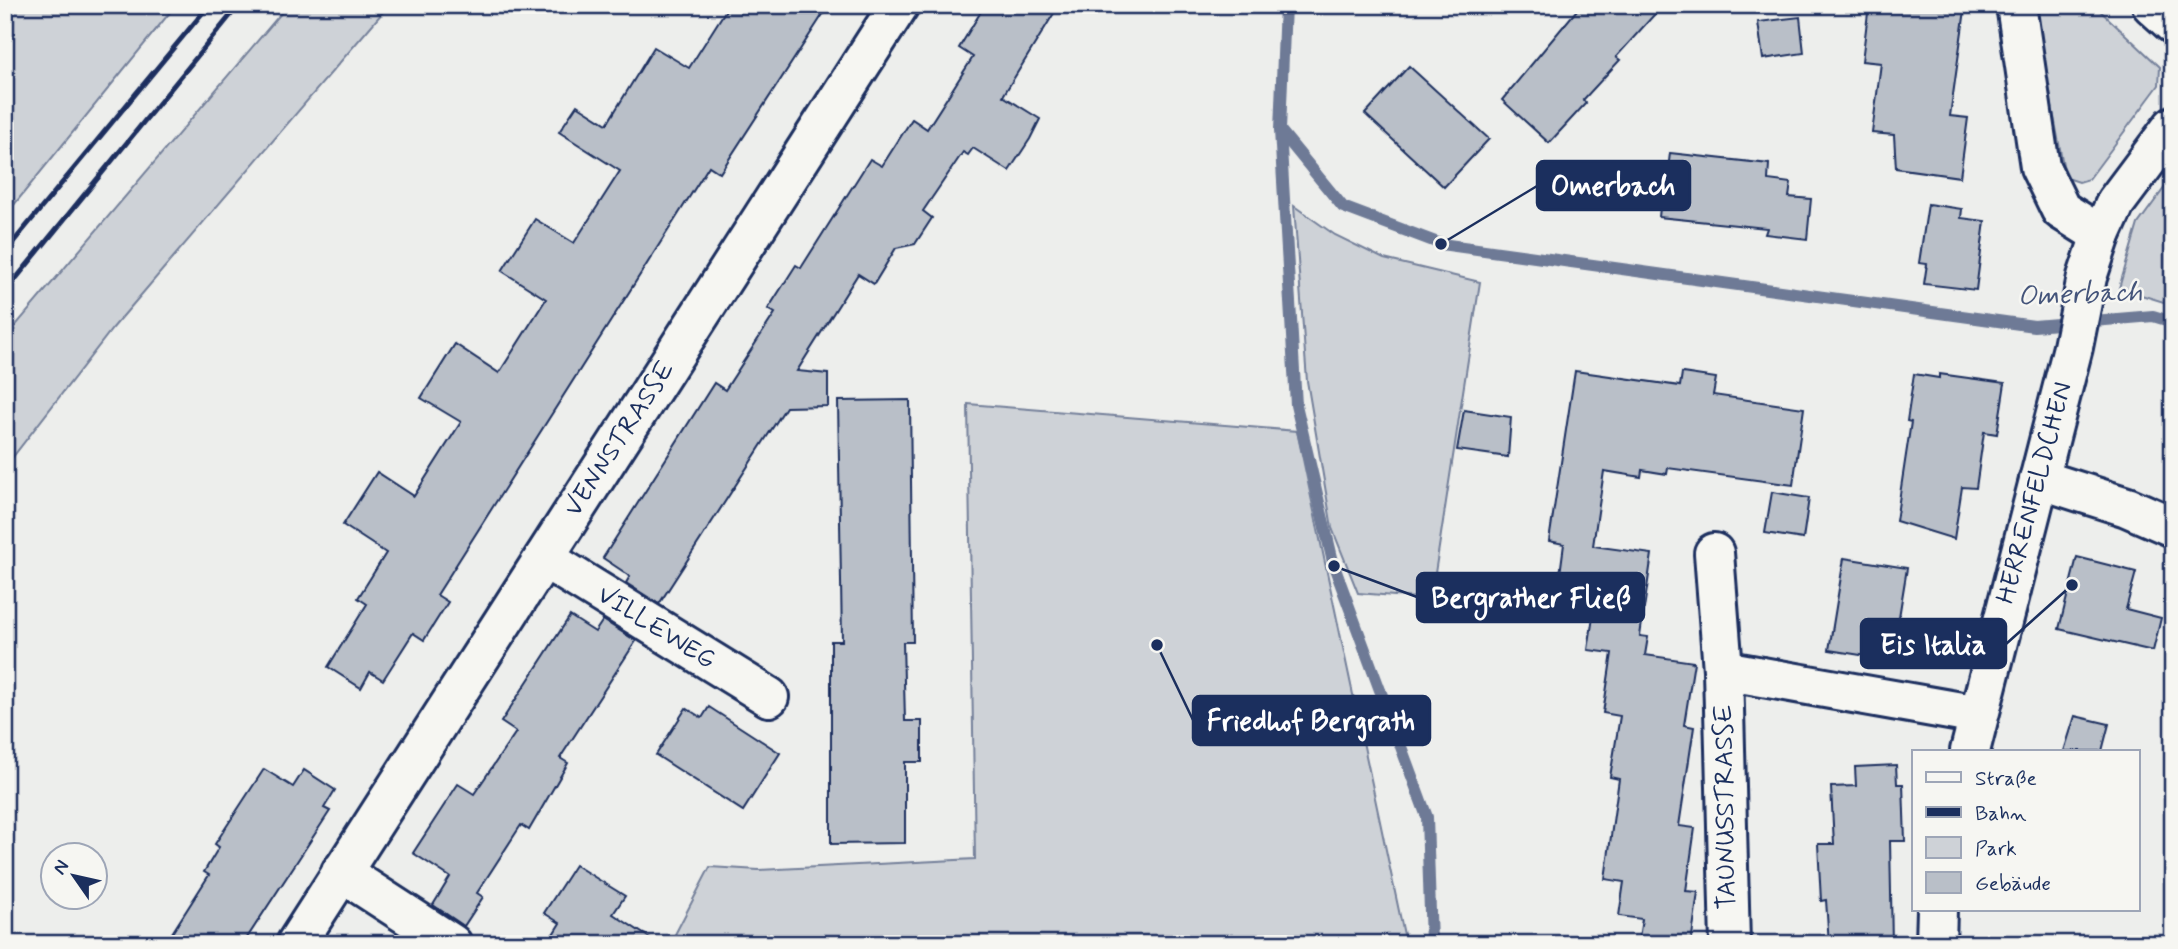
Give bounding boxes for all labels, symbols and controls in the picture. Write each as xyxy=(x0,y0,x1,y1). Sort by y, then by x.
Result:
callout: Omerbach xyxy=(1537,161,1690,210)
text: Omerbach xyxy=(1551,169,1675,206)
water label: Omerbach xyxy=(2017,274,2143,316)
street label: VENNSTRASSE xyxy=(557,355,683,523)
street label: HERRENFELDCHEN xyxy=(1989,378,2081,608)
callout: Bergrather Fließ xyxy=(1417,573,1644,622)
street label: VILLEWEG xyxy=(590,578,722,678)
text: Bergrather Fließ xyxy=(1431,581,1631,621)
callout: Eis Italia xyxy=(1861,619,2006,668)
text: Eis Italia xyxy=(1880,628,1986,665)
callout: Friedhof Bergrath xyxy=(1193,696,1430,745)
text: Friedhof Bergrath xyxy=(1207,704,1415,742)
street label: TAUNUSSTRASSE xyxy=(1707,704,1745,910)
legend xyxy=(1912,750,2140,911)
text: Straße xyxy=(1975,765,2037,793)
text: Bahn xyxy=(1975,800,2027,828)
text: Park xyxy=(1975,835,2017,863)
north arrow xyxy=(38,841,108,911)
text: N xyxy=(47,855,75,880)
text: Gebäude xyxy=(1975,870,2051,898)

